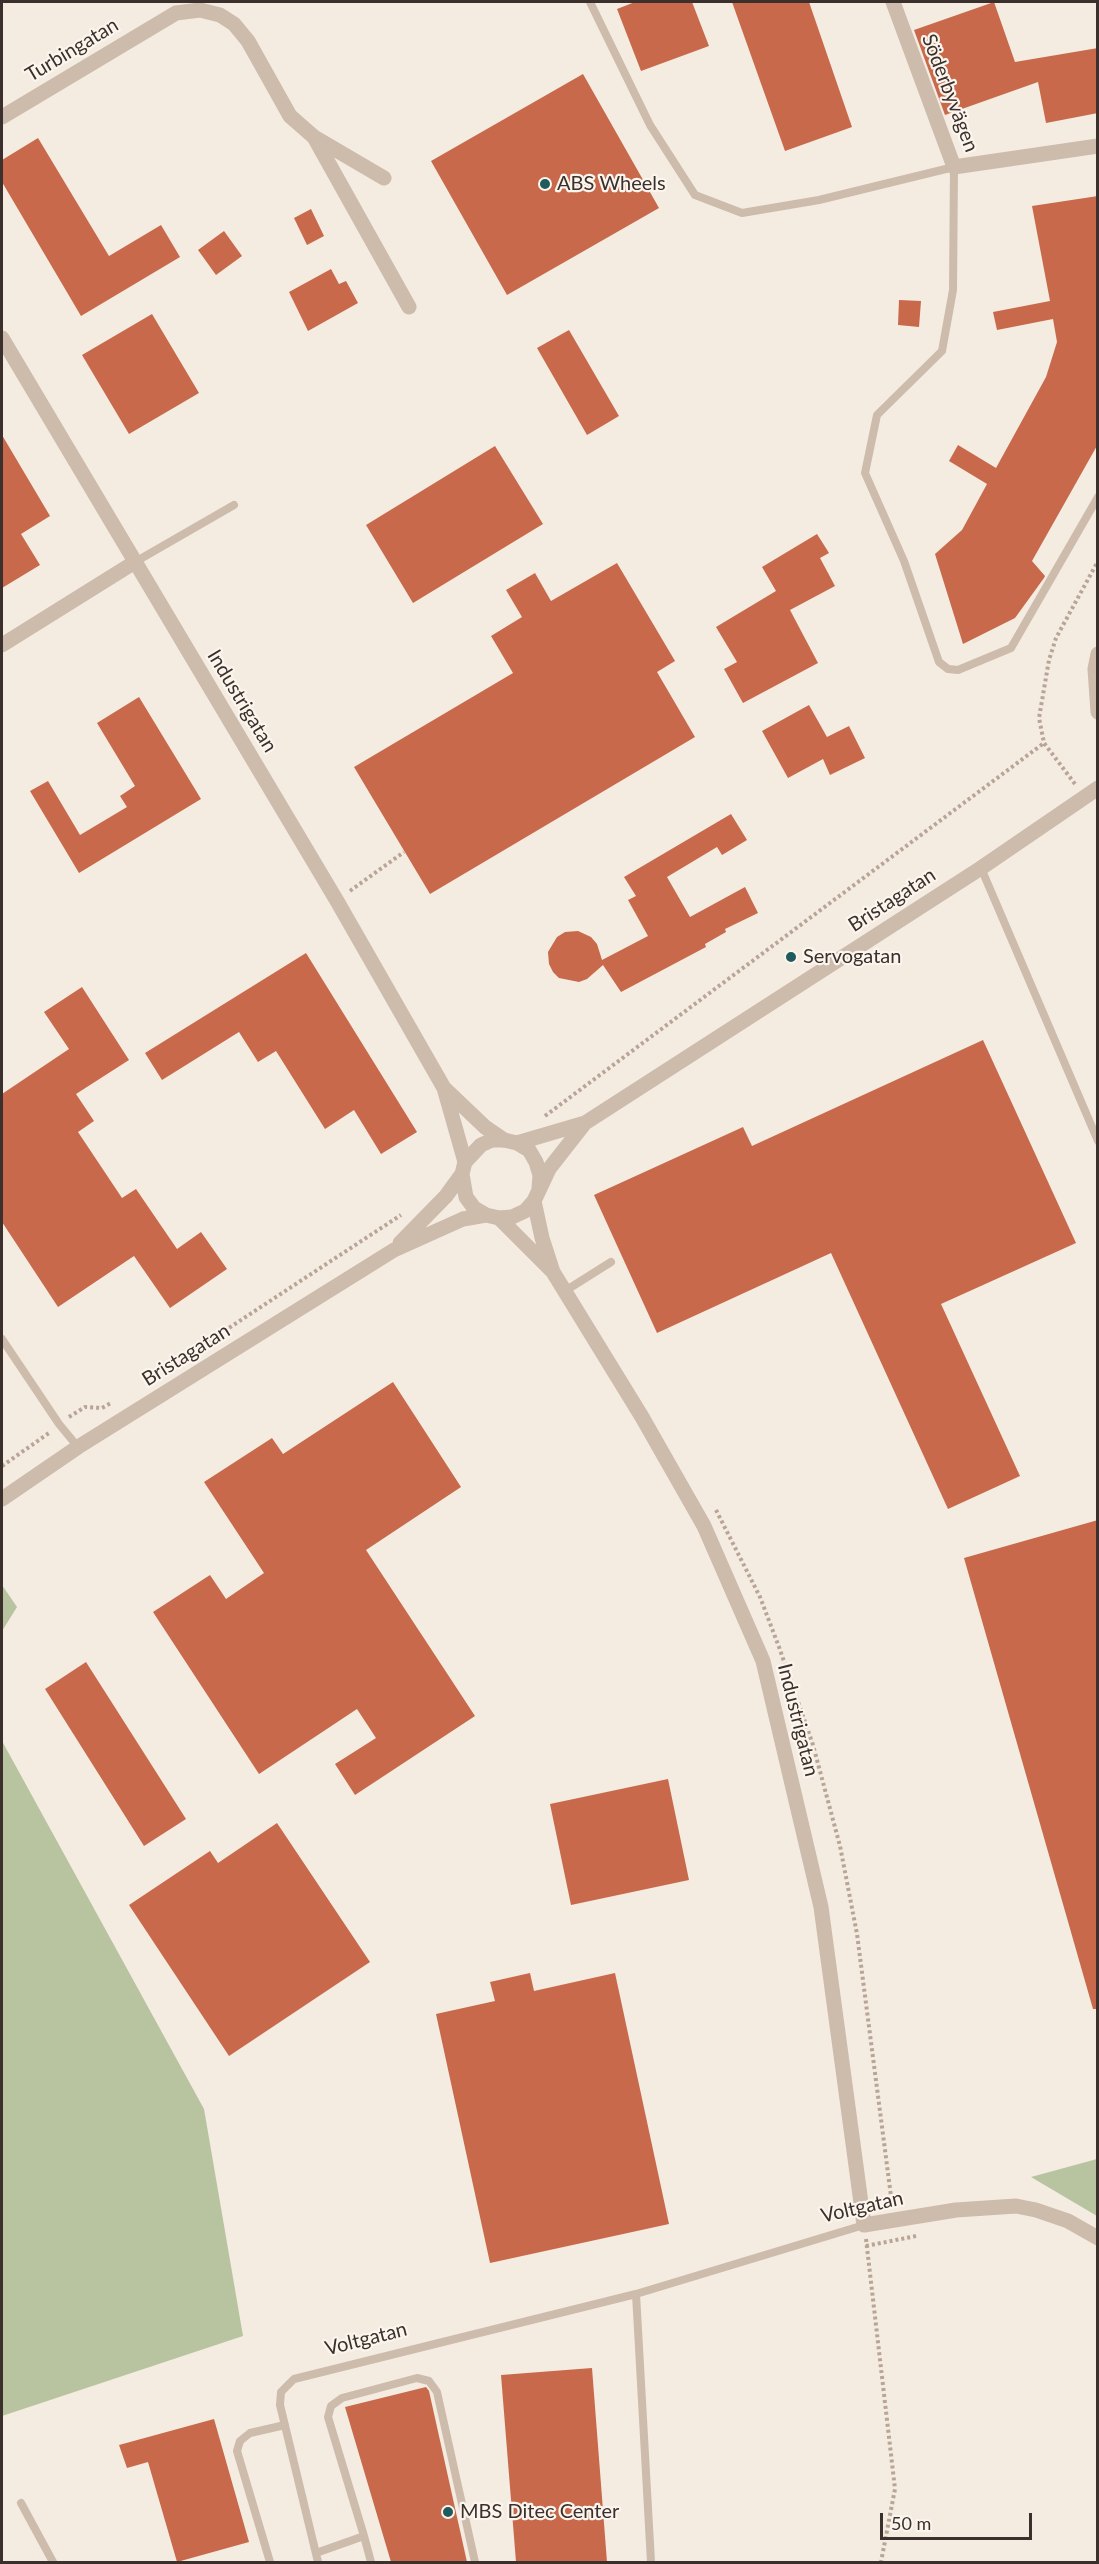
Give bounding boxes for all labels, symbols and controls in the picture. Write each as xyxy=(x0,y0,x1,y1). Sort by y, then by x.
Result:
street label: Turbingatan xyxy=(21,13,123,87)
street label: Söderbyvägen xyxy=(917,31,983,155)
place label: ABS Wheels xyxy=(557,172,666,196)
marker: ABS Wheels xyxy=(538,177,552,191)
street label: Industrigatan xyxy=(202,645,282,757)
street label: Bristagatan xyxy=(844,863,940,937)
place label: Servogatan xyxy=(803,945,901,969)
marker: Servogatan xyxy=(784,950,798,964)
street label: Bristagatan xyxy=(138,1319,234,1391)
street label: Industrigatan xyxy=(772,1661,824,1779)
street label: Voltgatan xyxy=(818,2186,906,2228)
street label: Voltgatan xyxy=(322,2317,410,2361)
place label: MBS Ditec Center xyxy=(460,2500,619,2524)
scale bar xyxy=(883,2501,1034,2539)
marker: MBS Ditec Center xyxy=(441,2505,455,2519)
text: 50 m xyxy=(891,2512,931,2534)

